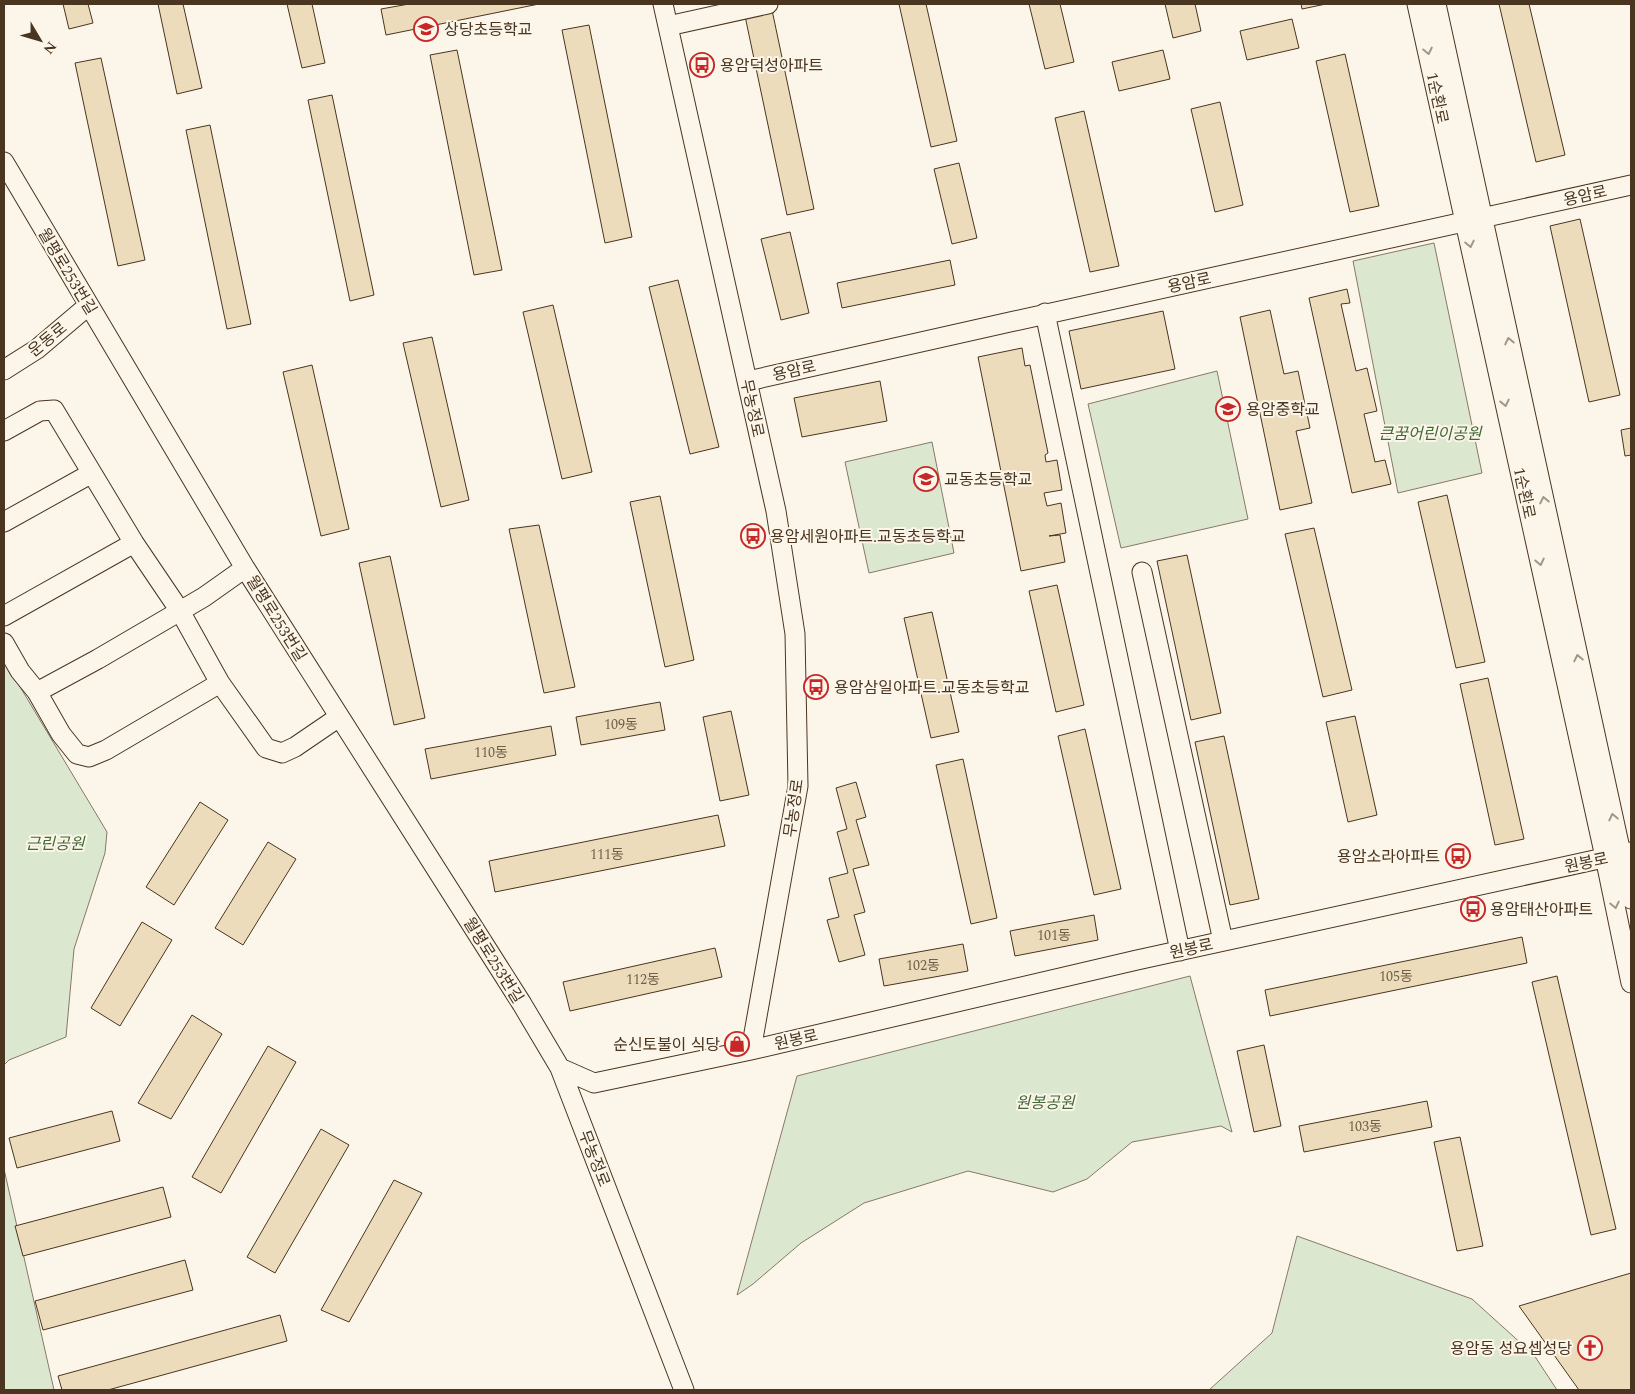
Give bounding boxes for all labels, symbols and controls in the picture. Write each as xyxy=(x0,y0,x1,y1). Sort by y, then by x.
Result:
north arrow xyxy=(15,15,65,65)
school or university icon: 상당초등학교 xyxy=(413,16,439,42)
place label: 상당초등학교 xyxy=(444,18,532,42)
text: N xyxy=(38,37,62,59)
one-way arrow xyxy=(1422,47,1432,56)
bus stop icon: 용암덕성아파트 xyxy=(689,52,715,78)
place label: 용암덕성아파트 xyxy=(720,54,823,78)
street label: 1순환로 xyxy=(1420,70,1454,126)
street label: 용암로 xyxy=(1561,179,1610,213)
street label: 월평로253번길 xyxy=(32,224,103,320)
one-way arrow xyxy=(1464,240,1475,249)
street label: 용암로 xyxy=(1165,267,1214,299)
street label: 운동로 xyxy=(23,316,73,363)
one-way arrow xyxy=(1504,337,1515,346)
street label: 용암로 xyxy=(770,354,819,388)
street label: 무농정로 xyxy=(734,377,770,440)
school or university icon: 용암중학교 xyxy=(1215,396,1241,422)
place label: 용암중학교 xyxy=(1246,398,1320,422)
one-way arrow xyxy=(1499,398,1510,407)
park label: 큰꿈어린이공원 xyxy=(1378,422,1483,446)
street label: 1순환로 xyxy=(1507,465,1541,521)
school or university icon: 교동초등학교 xyxy=(913,466,939,492)
place label: 교동초등학교 xyxy=(944,468,1032,492)
one-way arrow xyxy=(1539,495,1549,504)
bus stop icon: 용암세원아파트.교동초등학교 xyxy=(740,523,766,549)
place label: 용암세원아파트.교동초등학교 xyxy=(770,525,965,549)
one-way arrow xyxy=(1534,557,1545,566)
street label: 월평로253번길 xyxy=(240,571,312,666)
one-way arrow xyxy=(1574,654,1584,663)
bus stop icon: 용암삼일아파트.교동초등학교 xyxy=(803,674,829,700)
place label: 용암삼일아파트.교동초등학교 xyxy=(834,676,1029,700)
house number: 109동 xyxy=(604,714,638,735)
house number: 110동 xyxy=(474,742,508,763)
street label: 무농정로 xyxy=(778,777,810,839)
one-way arrow xyxy=(1608,813,1619,822)
park label: 근린공원 xyxy=(26,832,86,856)
bus stop icon: 용암소라아파트 xyxy=(1445,843,1471,869)
house number: 111동 xyxy=(590,844,624,865)
place label: 용암소라아파트 xyxy=(1337,845,1440,869)
street label: 원봉로 xyxy=(1562,847,1611,879)
bus stop icon: 용암태산아파트 xyxy=(1460,896,1486,922)
place label: 용암태산아파트 xyxy=(1490,898,1593,922)
one-way arrow xyxy=(1609,901,1620,909)
street label: 월평로253번길 xyxy=(457,913,529,1008)
house number: 101동 xyxy=(1037,925,1071,946)
street label: 원봉로 xyxy=(1167,933,1216,965)
house number: 102동 xyxy=(906,955,940,976)
house number: 105동 xyxy=(1379,966,1413,987)
house number: 112동 xyxy=(626,969,660,990)
street label: 원봉로 xyxy=(772,1023,821,1057)
shop icon: 순신토불이 식당 xyxy=(724,1031,750,1057)
place label: 순신토불이 식당 xyxy=(613,1033,720,1057)
park label: 원봉공원 xyxy=(1016,1091,1076,1115)
house number: 103동 xyxy=(1348,1116,1382,1137)
street label: 무농정로 xyxy=(572,1127,616,1190)
church icon: 용암동 성요셉성당 xyxy=(1577,1335,1603,1361)
place label: 용암동 성요셉성당 xyxy=(1450,1337,1572,1361)

